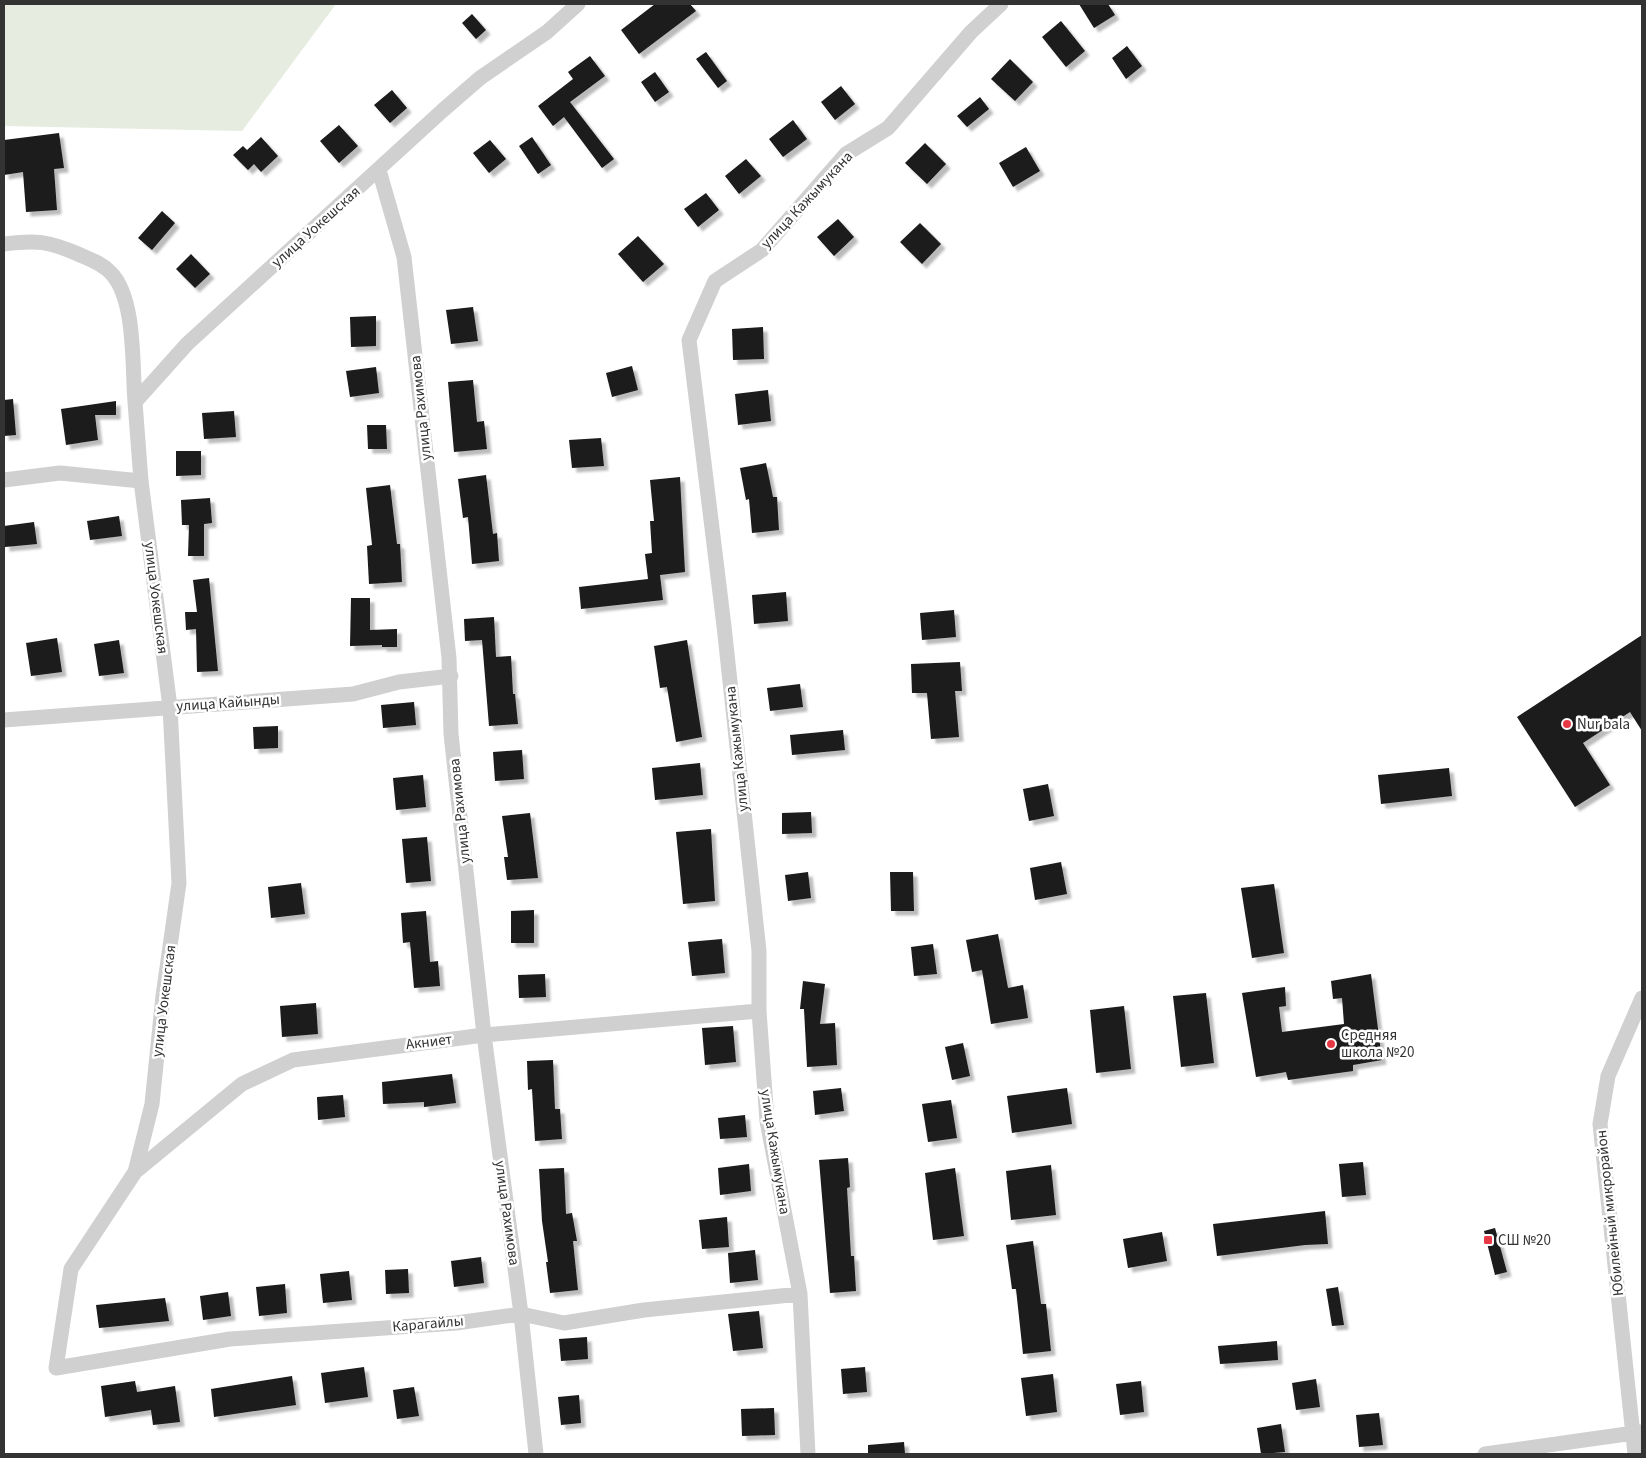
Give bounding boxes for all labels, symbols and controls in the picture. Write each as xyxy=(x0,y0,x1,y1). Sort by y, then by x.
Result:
street label: улица Кажымукана xyxy=(756,147,858,253)
street label: улица Уокешская xyxy=(267,181,365,273)
street label: улица Рахимова xyxy=(405,354,437,462)
street label: улица Уокешская xyxy=(139,541,173,655)
street label: улица Кажымукана xyxy=(720,685,754,813)
street label: улица Кайынды xyxy=(176,689,280,717)
place label: Nur bala xyxy=(1577,714,1630,735)
marker: Nur bala xyxy=(1561,718,1573,730)
street label: улица Рахимова xyxy=(444,757,476,865)
street label: улица Уокешская xyxy=(147,944,181,1058)
place label: Средняя школа №20 xyxy=(1341,1025,1414,1063)
street label: Акниет xyxy=(405,1029,454,1055)
marker: Средняя школа №20 xyxy=(1325,1038,1337,1050)
street label: улица Кажымукана xyxy=(755,1088,795,1216)
street label: Юбилейный микрорайон xyxy=(1591,1129,1629,1297)
street label: улица Рахимова xyxy=(489,1159,525,1267)
place label: СШ №20 xyxy=(1498,1230,1551,1251)
marker: СШ №20 xyxy=(1482,1234,1494,1246)
street label: Карагайлы xyxy=(391,1310,465,1338)

